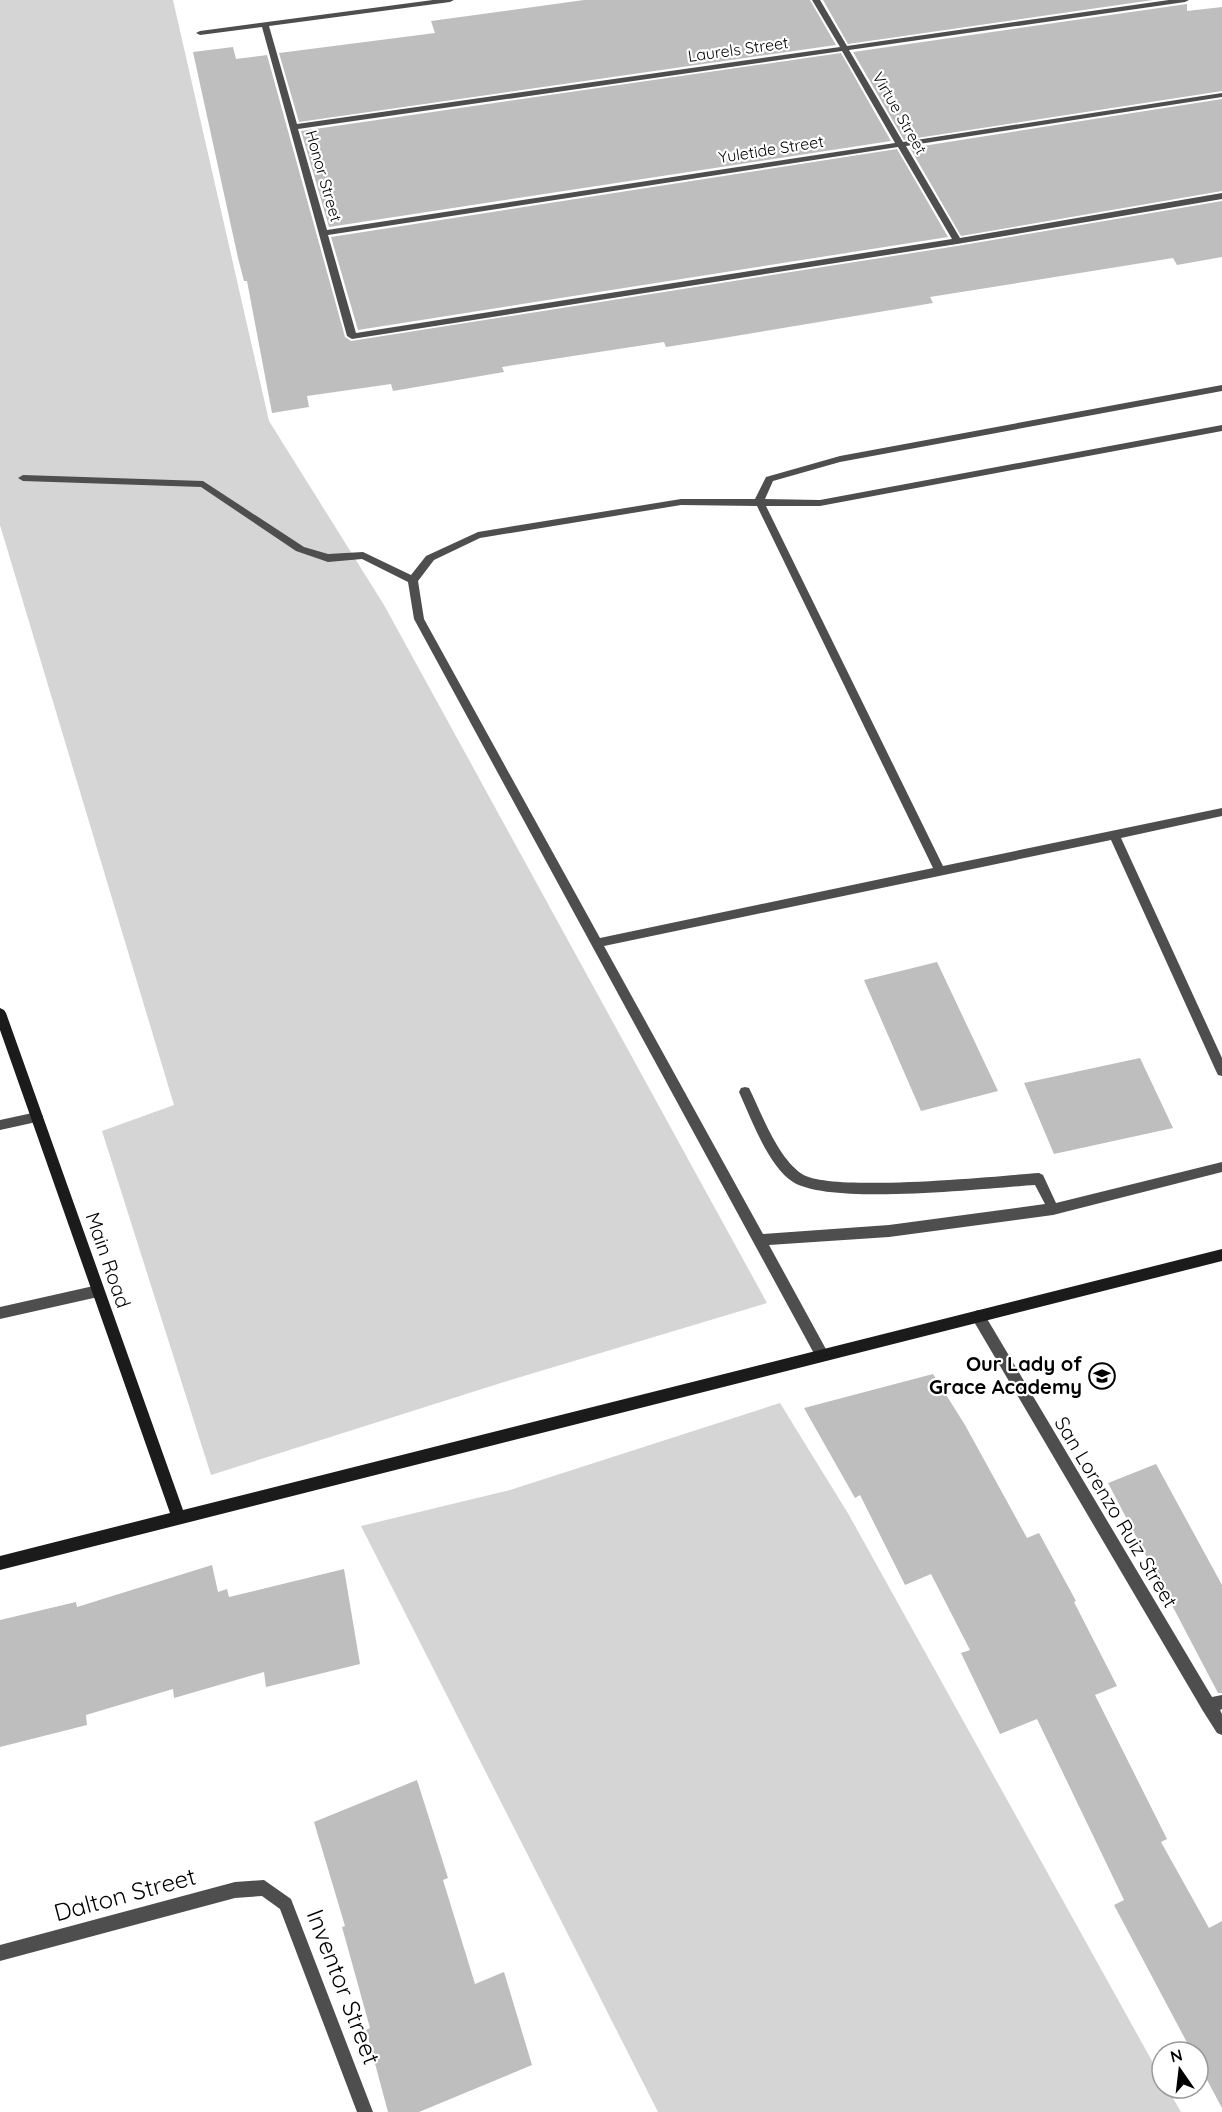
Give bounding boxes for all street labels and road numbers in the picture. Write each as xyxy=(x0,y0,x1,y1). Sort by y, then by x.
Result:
street label: Laurels Street xyxy=(686,32,790,66)
street label: Virtue Street xyxy=(868,68,932,158)
street label: Honor Street xyxy=(301,128,347,224)
street label: Yuletide Street xyxy=(717,131,825,167)
street label: Main Road xyxy=(80,1209,137,1311)
street label: San Lorenzo Ruiz Street xyxy=(1049,1412,1184,1612)
street label: Dalton Street xyxy=(50,1861,199,1927)
street label: Inventor Street xyxy=(301,1905,387,2068)

